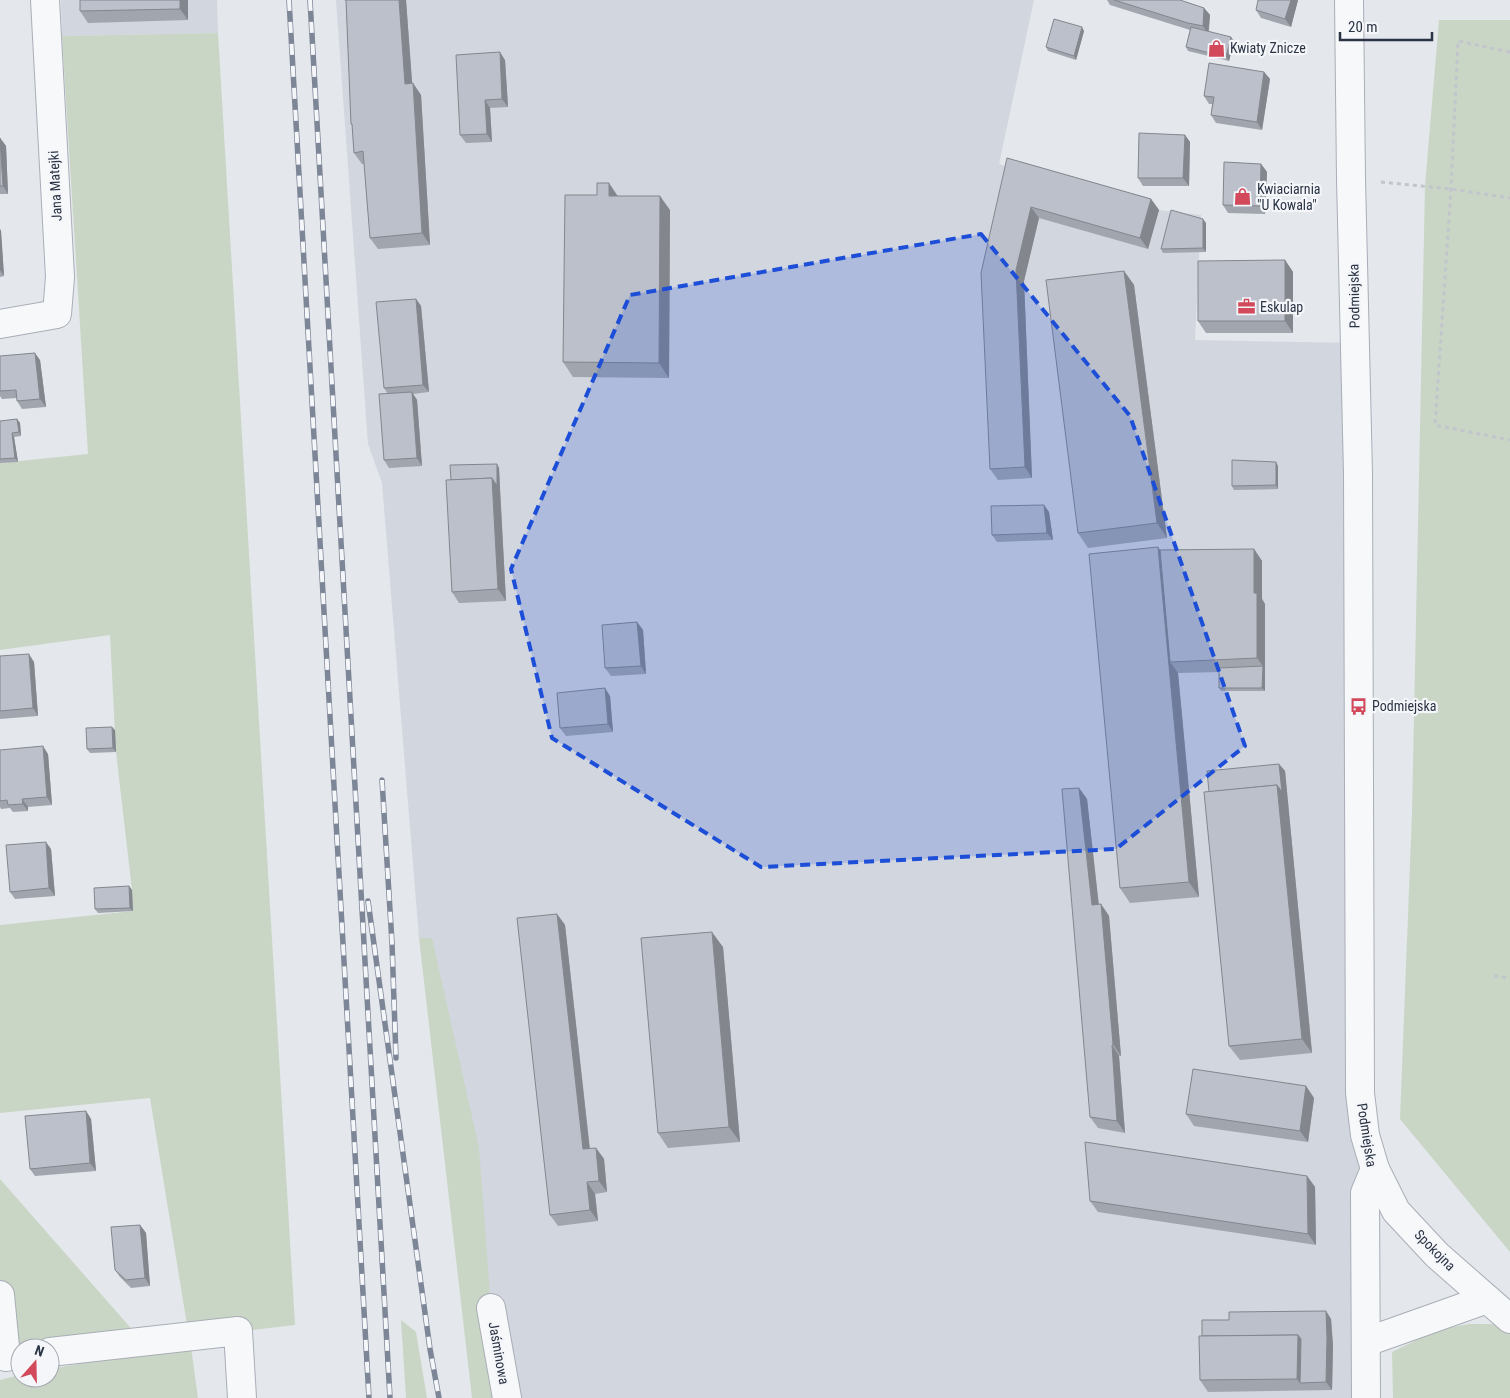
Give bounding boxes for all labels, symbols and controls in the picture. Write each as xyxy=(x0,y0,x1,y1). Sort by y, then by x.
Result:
scale bar xyxy=(1340,10,1432,42)
text: 20 m xyxy=(1348,18,1378,36)
shop icon: Kwiaty Znicze xyxy=(1206,38,1226,58)
place label: Kwiaty Znicze xyxy=(1230,40,1306,56)
street label: Jana Matejki xyxy=(45,150,65,222)
place label: Kwiaciarnia "U Kowala" xyxy=(1257,181,1321,213)
shop icon: Kwiaciarnia "U Kowala" xyxy=(1233,187,1253,207)
street label: Podmiejska xyxy=(1345,264,1363,328)
office icon: Eskulap xyxy=(1236,297,1256,317)
place label: Eskulap xyxy=(1260,299,1303,315)
bus stop icon: Podmiejska xyxy=(1348,696,1368,716)
place label: Podmiejska xyxy=(1372,698,1437,714)
street label: Podmiejska xyxy=(1354,1102,1380,1168)
street label: Spokojna xyxy=(1411,1226,1459,1274)
street label: Jaśminowa xyxy=(486,1320,512,1386)
north arrow xyxy=(10,1338,60,1388)
text: N xyxy=(33,1342,46,1360)

